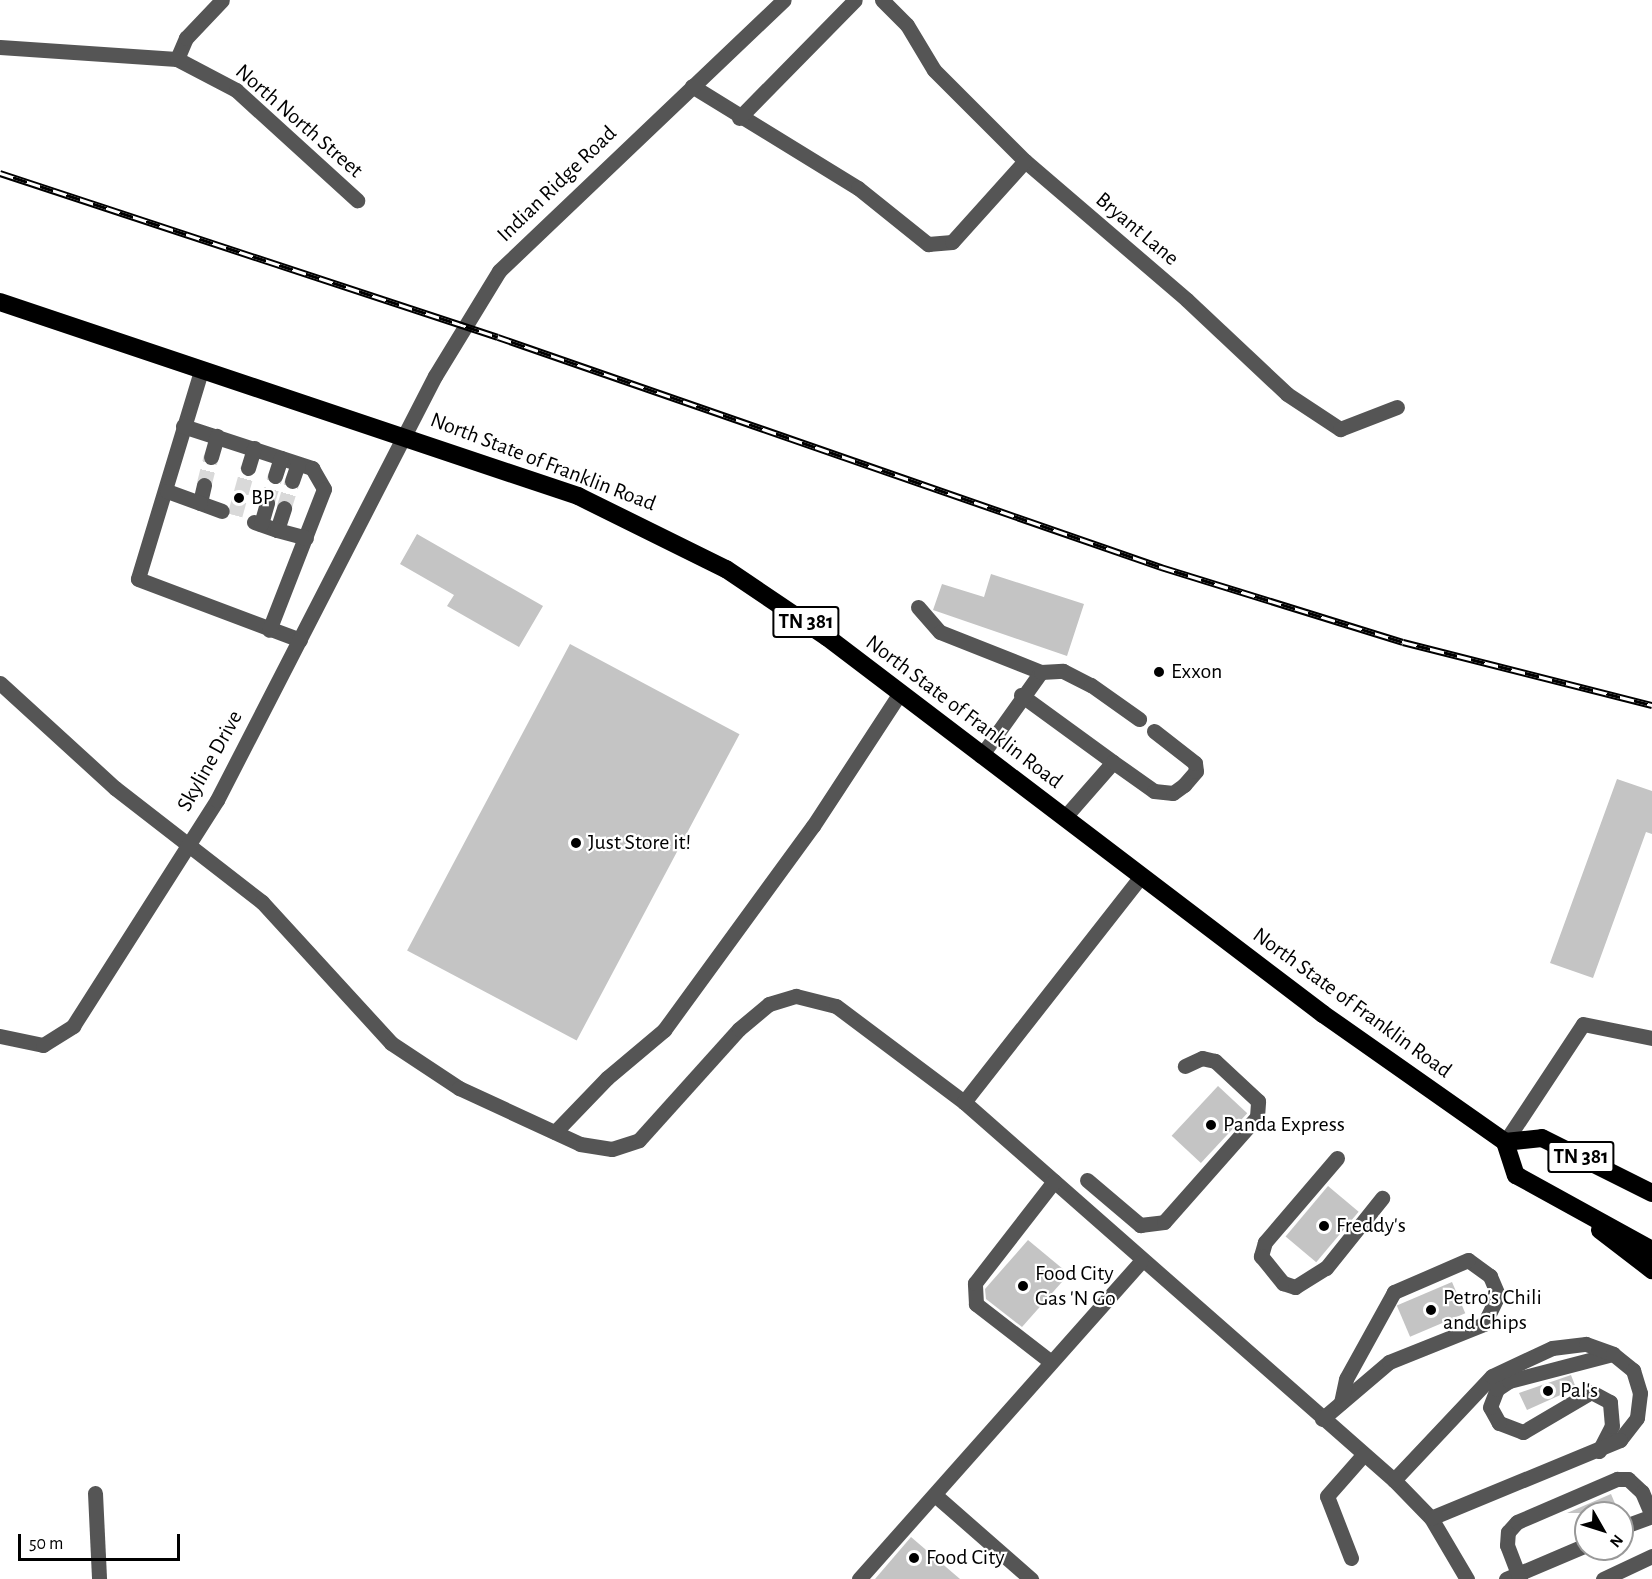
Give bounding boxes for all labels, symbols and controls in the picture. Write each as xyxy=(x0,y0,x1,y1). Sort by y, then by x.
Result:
street label: North North Street xyxy=(230,58,368,184)
street label: Indian Ridge Road xyxy=(492,120,622,248)
street label: Bryant Lane xyxy=(1090,187,1184,271)
street label: North State of Franklin Road xyxy=(426,407,660,517)
place label: BP xyxy=(251,485,274,511)
marker: BP xyxy=(232,491,246,505)
road number: TN 381 xyxy=(772,604,840,640)
street label: North State of Franklin Road xyxy=(860,629,1068,795)
place label: Exxon xyxy=(1171,659,1222,685)
marker: Exxon xyxy=(1152,665,1166,679)
street label: Skyline Drive xyxy=(171,706,249,816)
place label: Just Store it! xyxy=(588,830,691,856)
marker: Just Store it! xyxy=(569,836,583,850)
street label: North State of Franklin Road xyxy=(1247,922,1457,1084)
place label: Panda Express xyxy=(1223,1112,1345,1138)
marker: Panda Express xyxy=(1204,1118,1218,1132)
road number: TN 381 xyxy=(1546,1139,1616,1175)
place label: Freddy's xyxy=(1336,1213,1406,1239)
marker: Freddy's xyxy=(1317,1219,1331,1233)
place label: Food City Gas 'N Go xyxy=(1035,1260,1116,1312)
marker: Food City Gas 'N Go xyxy=(1016,1279,1030,1293)
place label: Petro's Chili and Chips xyxy=(1443,1284,1542,1336)
marker: Petro's Chili and Chips xyxy=(1424,1303,1438,1317)
place label: Pal's xyxy=(1560,1378,1598,1404)
marker: Pal's xyxy=(1541,1384,1555,1398)
north arrow xyxy=(1574,1501,1634,1561)
scale bar xyxy=(21,1522,183,1560)
text: N xyxy=(1607,1532,1626,1550)
text: 50 m xyxy=(29,1535,63,1553)
place label: Food City xyxy=(926,1545,1005,1571)
marker: Food City xyxy=(907,1551,921,1565)

